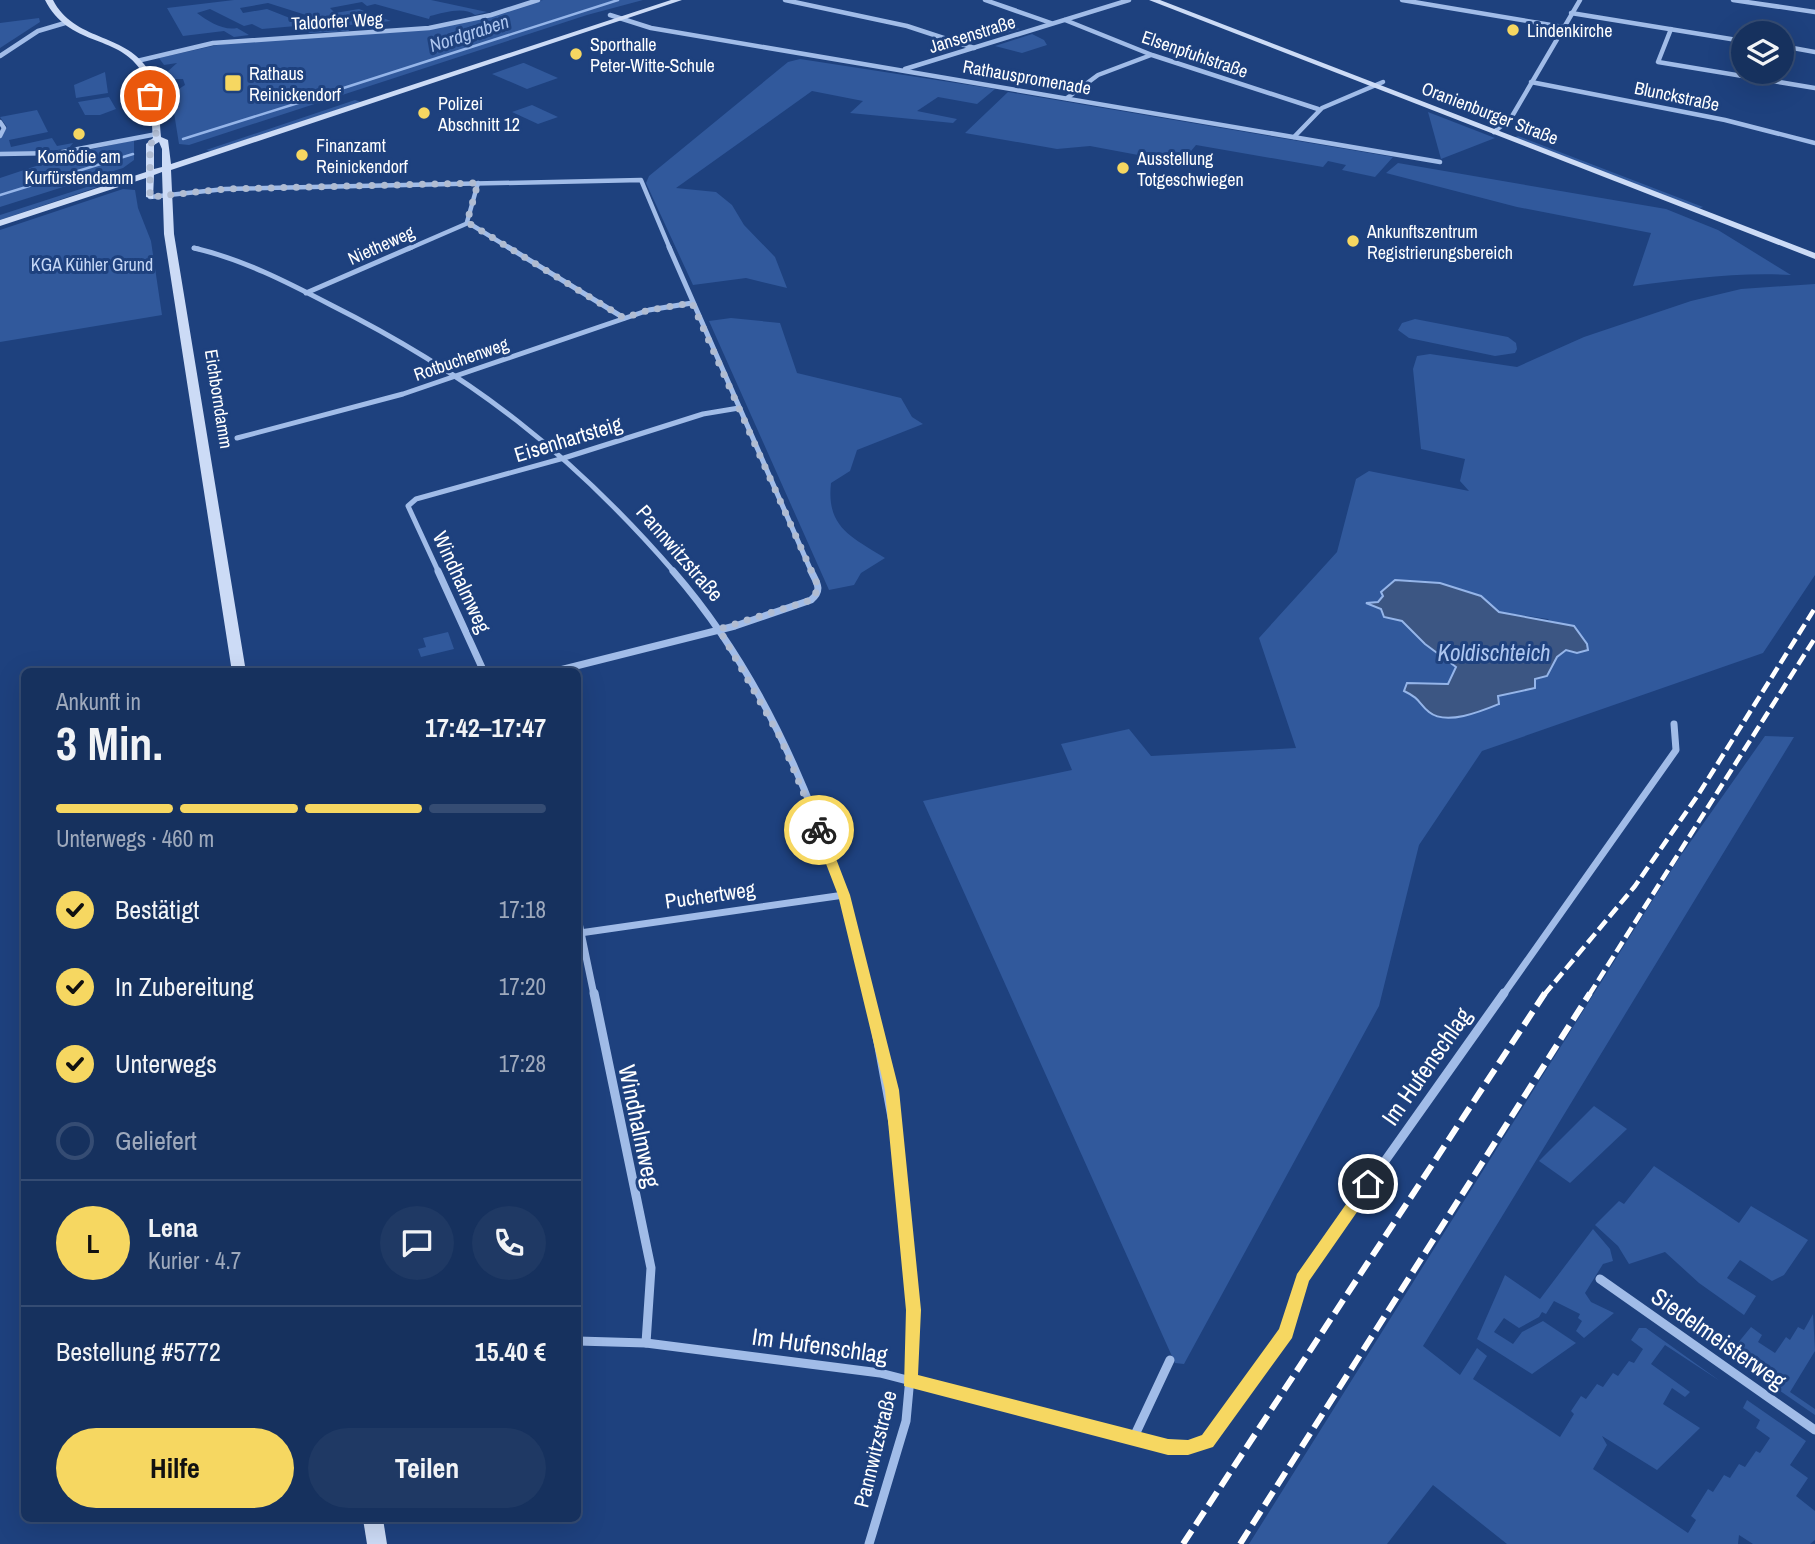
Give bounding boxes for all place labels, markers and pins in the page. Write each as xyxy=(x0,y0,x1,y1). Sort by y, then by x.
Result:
place label: Lindenkirche xyxy=(1527,18,1612,43)
marker: Lindenkirche xyxy=(1505,22,1521,38)
place label: Sporthalle Peter-Witte-Schule xyxy=(590,32,715,78)
marker: Sporthalle Peter-Witte-Schule xyxy=(568,46,584,62)
place label: Rathaus Reinickendorf xyxy=(249,61,342,107)
pin xyxy=(120,66,180,126)
marker: Rathaus Reinickendorf xyxy=(223,73,243,93)
place label: Polizei Abschnitt 12 xyxy=(437,91,520,137)
marker: Polizei Abschnitt 12 xyxy=(416,105,432,121)
marker: Komödie am Kurfürstendamm xyxy=(71,126,87,142)
place label: Finanzamt Reinickendorf xyxy=(316,133,409,179)
place label: Komödie am Kurfürstendamm xyxy=(24,144,134,190)
place label: Ausstellung Totgeschwiegen xyxy=(1136,146,1244,192)
marker: Finanzamt Reinickendorf xyxy=(294,147,310,163)
marker: Ausstellung Totgeschwiegen xyxy=(1115,160,1131,176)
place label: Ankunftszentrum Registrierungsbereich xyxy=(1366,219,1513,265)
marker: Ankunftszentrum Registrierungsbereich xyxy=(1345,233,1361,249)
pin xyxy=(1338,1154,1398,1214)

